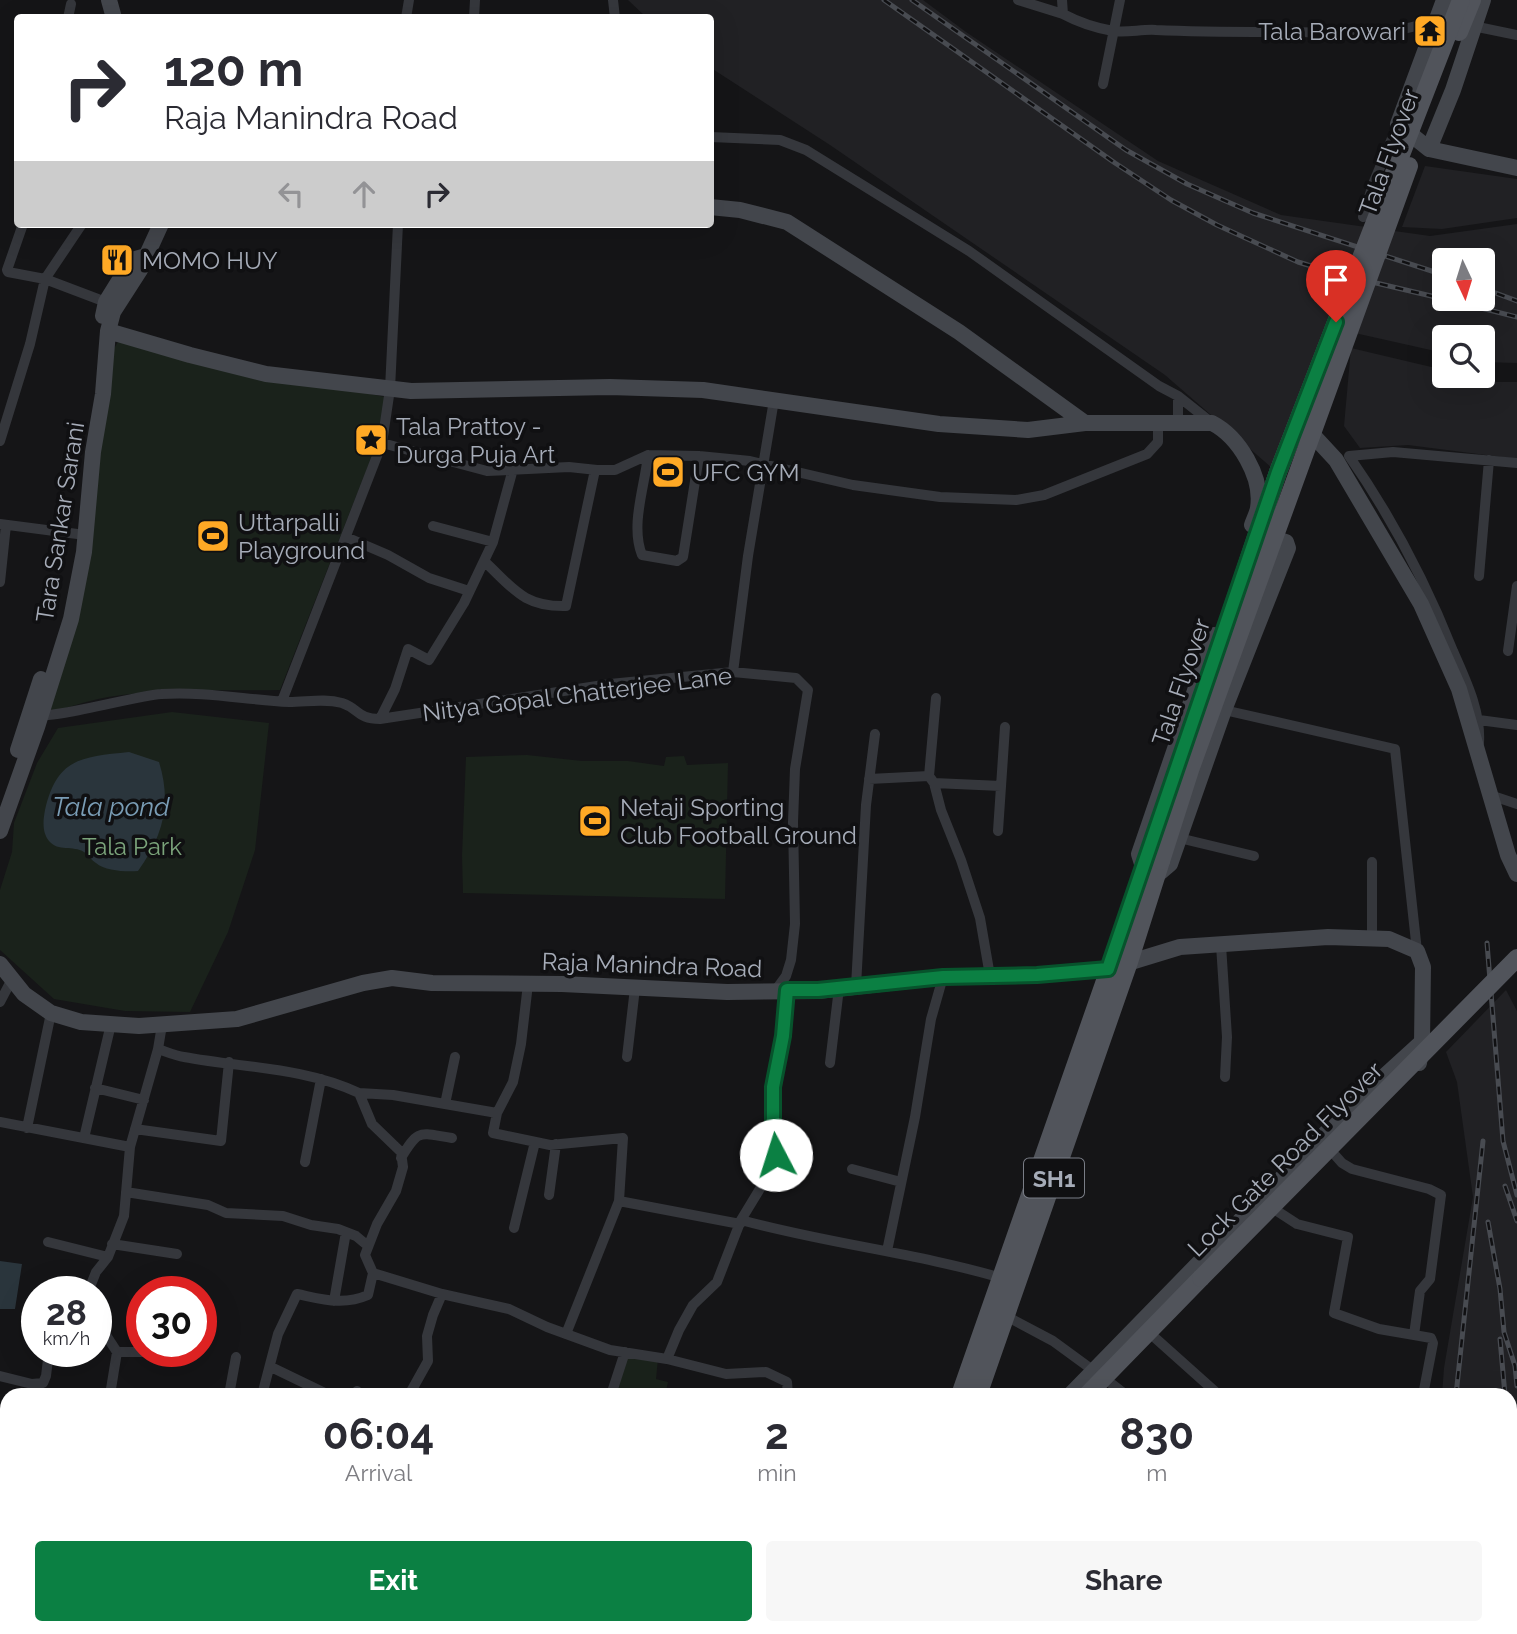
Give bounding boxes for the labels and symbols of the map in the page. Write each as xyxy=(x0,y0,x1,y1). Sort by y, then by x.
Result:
temple icon: Tala Barowari xyxy=(1411,12,1449,50)
place label: Tala Barowari xyxy=(1258,17,1406,46)
street label: Tala Flyover xyxy=(1353,84,1425,219)
restaurant icon: MOMO HUY xyxy=(98,241,136,279)
place label: MOMO HUY xyxy=(142,246,278,275)
north arrow xyxy=(1432,248,1494,312)
pin xyxy=(1306,250,1366,322)
place label: Tala Prattoy - Durga Puja Art xyxy=(396,412,555,469)
street label: Tara Sankar Sarani xyxy=(30,420,90,624)
place icon: Tala Prattoy - Durga Puja Art xyxy=(352,421,390,459)
sports icon: UFC GYM xyxy=(649,453,687,491)
place label: UFC GYM xyxy=(692,458,800,487)
place label: Uttarpalli Playground xyxy=(238,508,365,565)
sports icon: Uttarpalli Playground xyxy=(194,517,232,555)
street label: Tala Flyover xyxy=(1146,614,1216,749)
street label: Nitya Gopal Chatterjee Lane xyxy=(421,661,733,727)
water label: Tala pond xyxy=(52,792,170,822)
place label: Netaji Sporting Club Football Ground xyxy=(620,793,857,850)
sports icon: Netaji Sporting Club Football Ground xyxy=(576,802,614,840)
park label: Tala Park xyxy=(82,832,182,861)
street label: Raja Manindra Road xyxy=(541,947,763,983)
street label: Lock Gate Road Flyover xyxy=(1182,1055,1389,1262)
position arrow xyxy=(739,1118,813,1192)
road number: SH1 xyxy=(1024,1158,1084,1198)
speed limit sign: 30 xyxy=(126,1276,217,1367)

